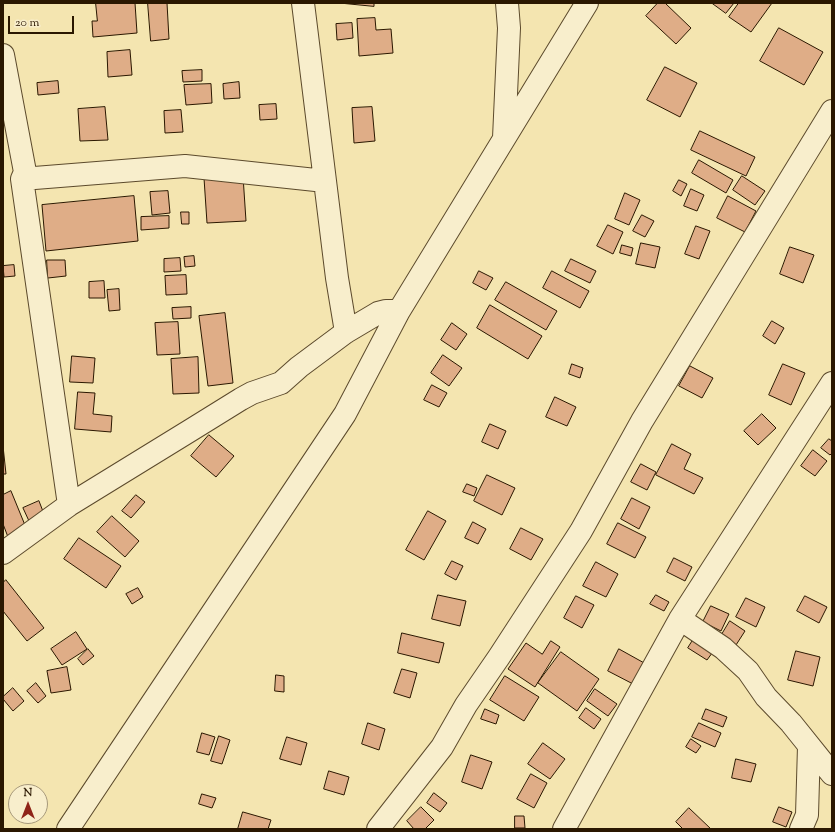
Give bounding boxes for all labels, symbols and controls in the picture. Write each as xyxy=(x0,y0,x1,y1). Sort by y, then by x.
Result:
scale bar xyxy=(10,8,76,34)
text: 20 m xyxy=(15,14,39,32)
north arrow xyxy=(8,784,48,824)
text: N xyxy=(24,785,32,801)

